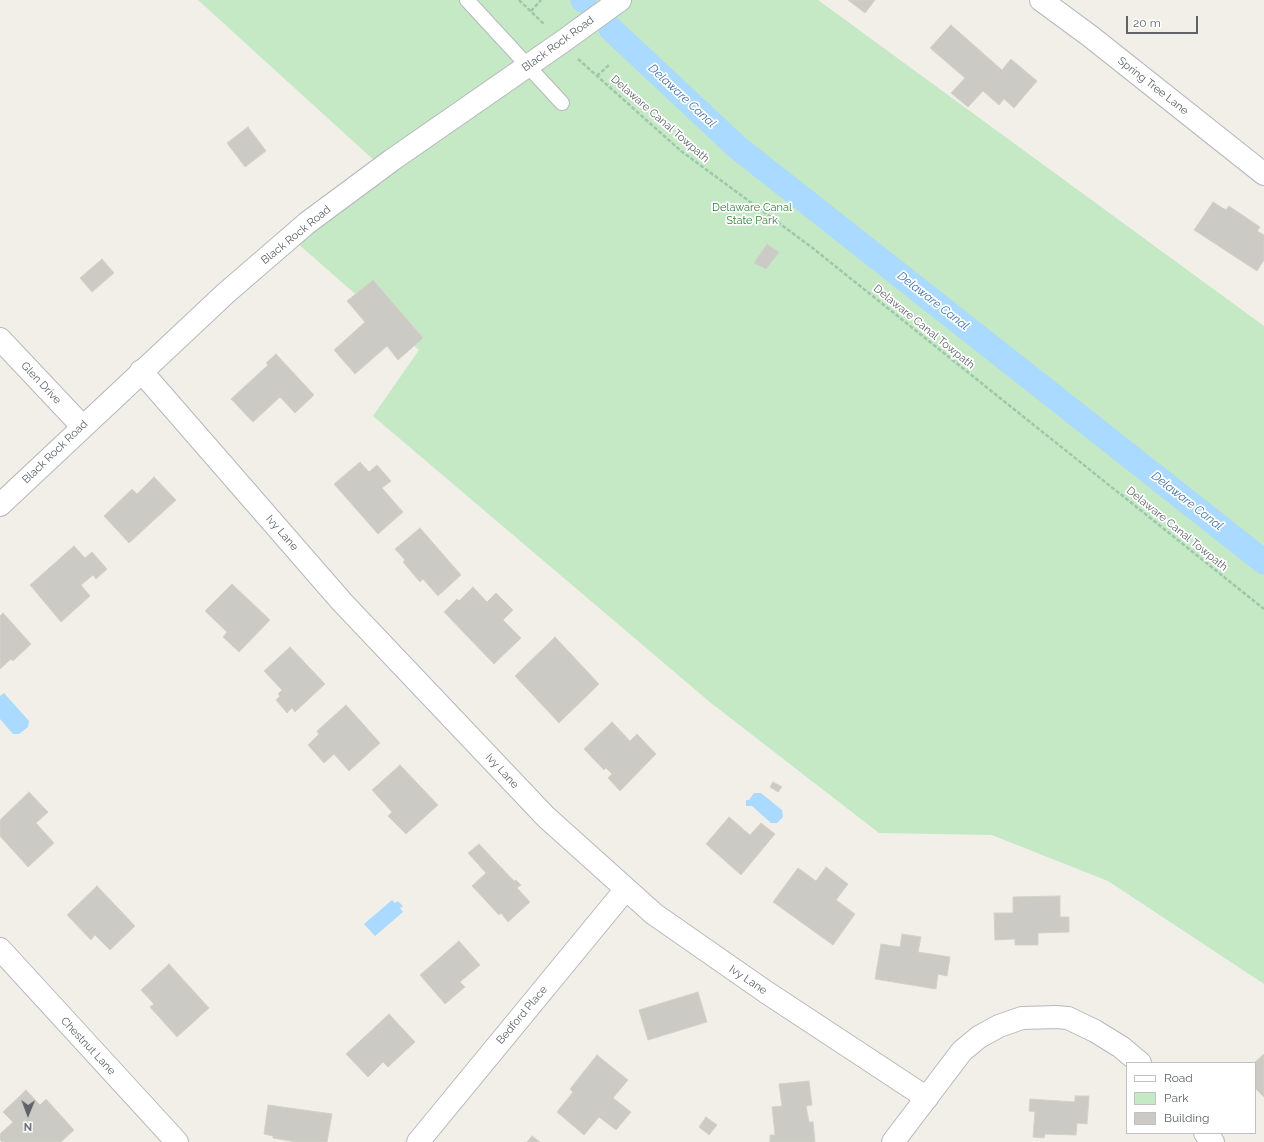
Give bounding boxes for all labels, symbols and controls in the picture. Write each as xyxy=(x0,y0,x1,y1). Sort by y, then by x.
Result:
scale bar xyxy=(1128,8,1200,34)
street label: Black Rock Road xyxy=(519,14,597,74)
text: 20 m xyxy=(1133,16,1161,30)
street label: Spring Tree Lane xyxy=(1115,54,1191,118)
water label: Delaware Canal xyxy=(645,61,719,131)
street label: Delaware Canal Towpath xyxy=(608,73,712,165)
park label: Delaware Canal State Park xyxy=(712,201,792,227)
street label: Black Rock Road xyxy=(259,203,333,267)
water label: Delaware Canal xyxy=(894,269,972,333)
street label: Delaware Canal Towpath xyxy=(871,282,977,372)
street label: Glen Drive xyxy=(18,359,64,407)
street label: Black Rock Road xyxy=(20,418,90,486)
water label: Delaware Canal xyxy=(1148,469,1226,533)
street label: Delaware Canal Towpath xyxy=(1124,484,1230,574)
street label: Ivy Lane xyxy=(263,513,301,553)
street label: Ivy Lane xyxy=(483,751,521,791)
street label: Ivy Lane xyxy=(727,963,769,997)
street label: Bedford Place xyxy=(494,983,550,1047)
street label: Chestnut Lane xyxy=(58,1014,118,1078)
legend xyxy=(1126,1062,1256,1134)
text: Road xyxy=(1164,1071,1193,1085)
text: Park xyxy=(1164,1091,1189,1105)
north arrow xyxy=(8,1094,48,1134)
text: Building xyxy=(1164,1111,1210,1125)
text: N xyxy=(23,1120,32,1133)

